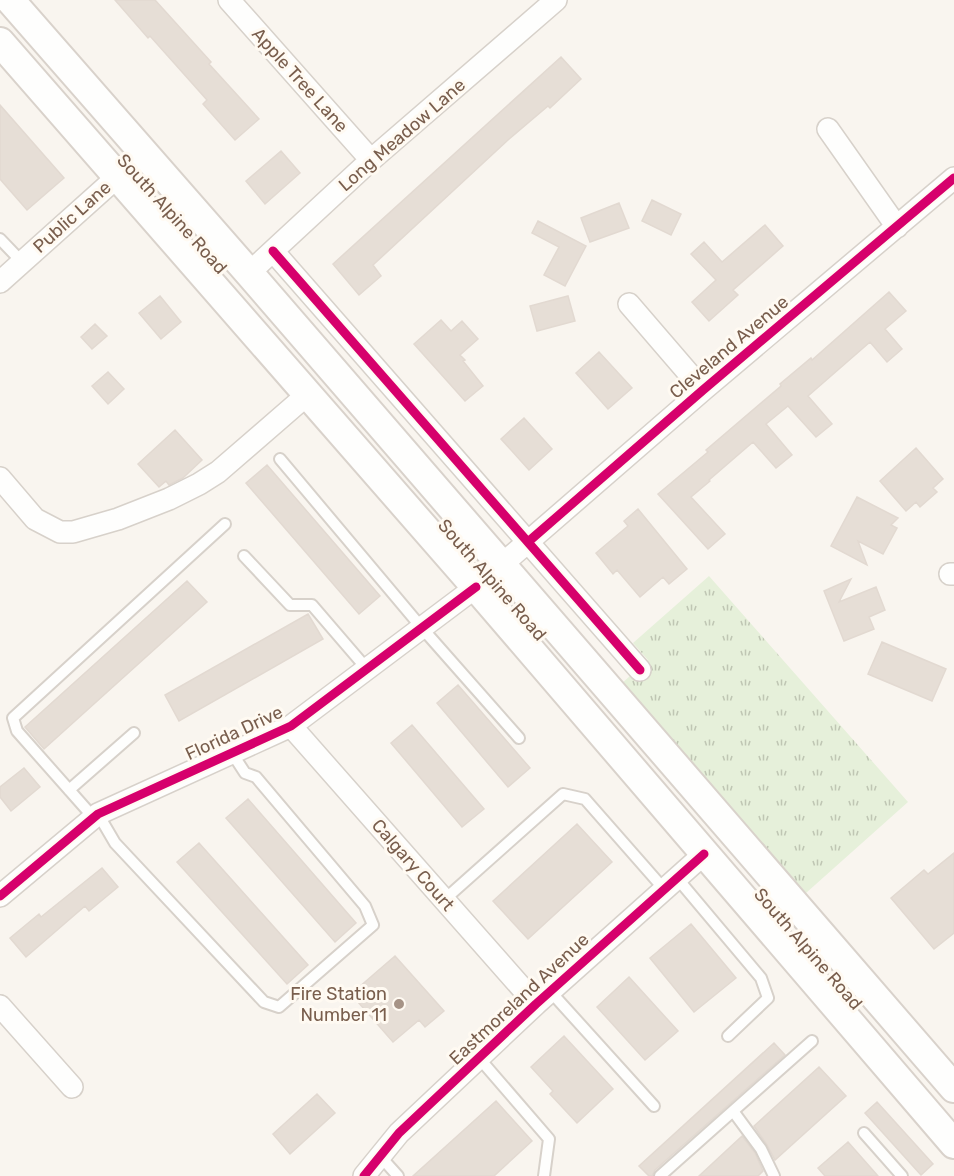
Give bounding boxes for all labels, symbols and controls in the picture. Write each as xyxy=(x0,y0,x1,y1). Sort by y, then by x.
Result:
street label: Apple Tree Lane xyxy=(247,23,353,137)
street label: Long Meadow Lane xyxy=(334,74,470,196)
street label: South Alpine Road xyxy=(112,149,232,279)
street label: Public Lane xyxy=(29,176,115,258)
street label: Cleveland Avenue xyxy=(665,291,793,403)
street label: South Alpine Road xyxy=(433,515,551,645)
street label: Florida Drive xyxy=(182,701,286,765)
street label: Calgary Court xyxy=(367,814,459,916)
street label: South Alpine Road xyxy=(749,884,867,1014)
street label: Eastmoreland Avenue xyxy=(445,929,593,1069)
place label: Fire Station Number 11 xyxy=(290,983,387,1026)
marker: Fire Station Number 11 xyxy=(392,997,406,1011)

